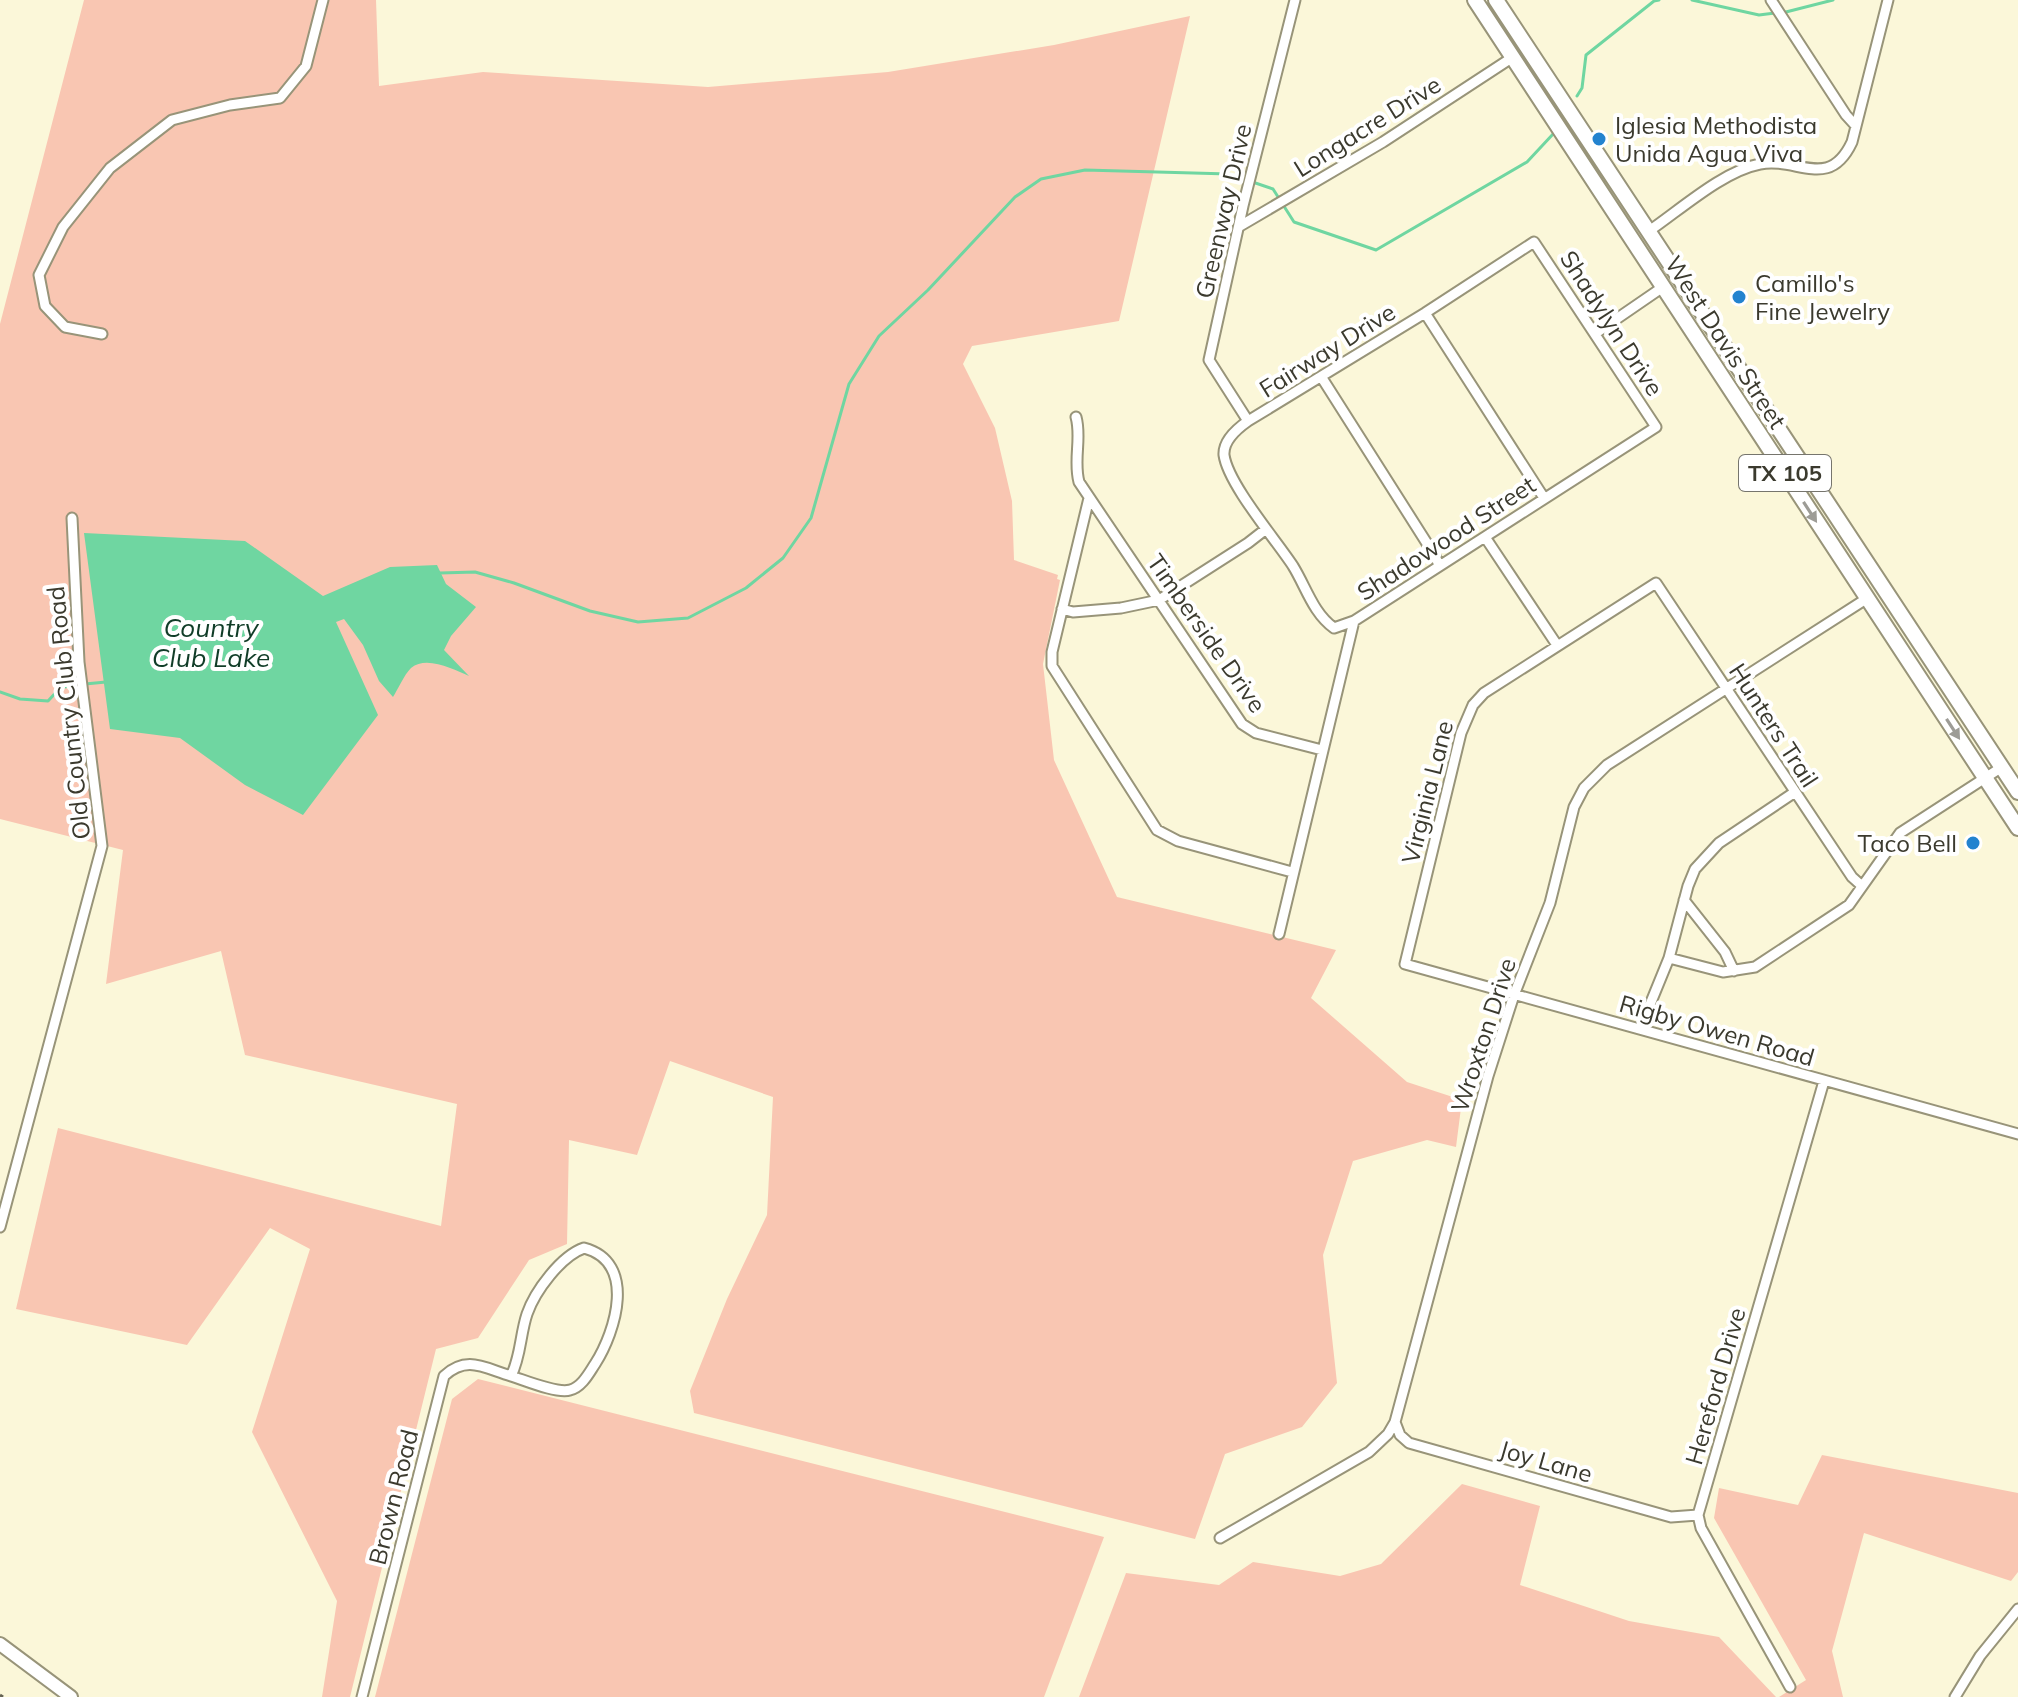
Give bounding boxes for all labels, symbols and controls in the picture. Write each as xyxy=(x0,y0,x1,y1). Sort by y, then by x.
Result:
street label: Longacre Drive xyxy=(1288,69,1446,183)
place label: Iglesia Methodista Unida Agua Viva xyxy=(1615,110,1817,168)
street label: Greenway Drive xyxy=(1188,121,1258,301)
marker: Iglesia Methodista Unida Agua Viva xyxy=(1590,130,1608,148)
street label: Shadylyn Drive xyxy=(1554,245,1670,401)
street label: West Davis Street xyxy=(1659,250,1793,434)
place label: Camillo's Fine Jewelry xyxy=(1755,268,1890,326)
marker: Camillo's Fine Jewelry xyxy=(1730,288,1748,306)
street label: Fairway Drive xyxy=(1254,296,1400,404)
road number: TX 105 xyxy=(1739,455,1831,491)
street label: Shadowood Street xyxy=(1351,469,1541,607)
one-way arrow xyxy=(1802,501,1817,522)
street label: Timberside Drive xyxy=(1141,548,1273,718)
street label: Old Country Club Road xyxy=(40,585,96,841)
water label: Country Club Lake xyxy=(152,611,270,674)
street label: Hunters Trail xyxy=(1723,658,1825,792)
street label: Virginia Lane xyxy=(1395,717,1459,867)
one-way arrow xyxy=(1945,718,1959,740)
place label: Taco Bell xyxy=(1858,828,1957,858)
marker: Taco Bell xyxy=(1964,834,1982,852)
street label: Wroxton Drive xyxy=(1444,954,1522,1116)
street label: Rigby Owen Road xyxy=(1616,988,1818,1072)
street label: Hereford Drive xyxy=(1678,1304,1752,1468)
street label: Brown Road xyxy=(362,1426,424,1568)
street label: Joy Lane xyxy=(1496,1433,1596,1489)

